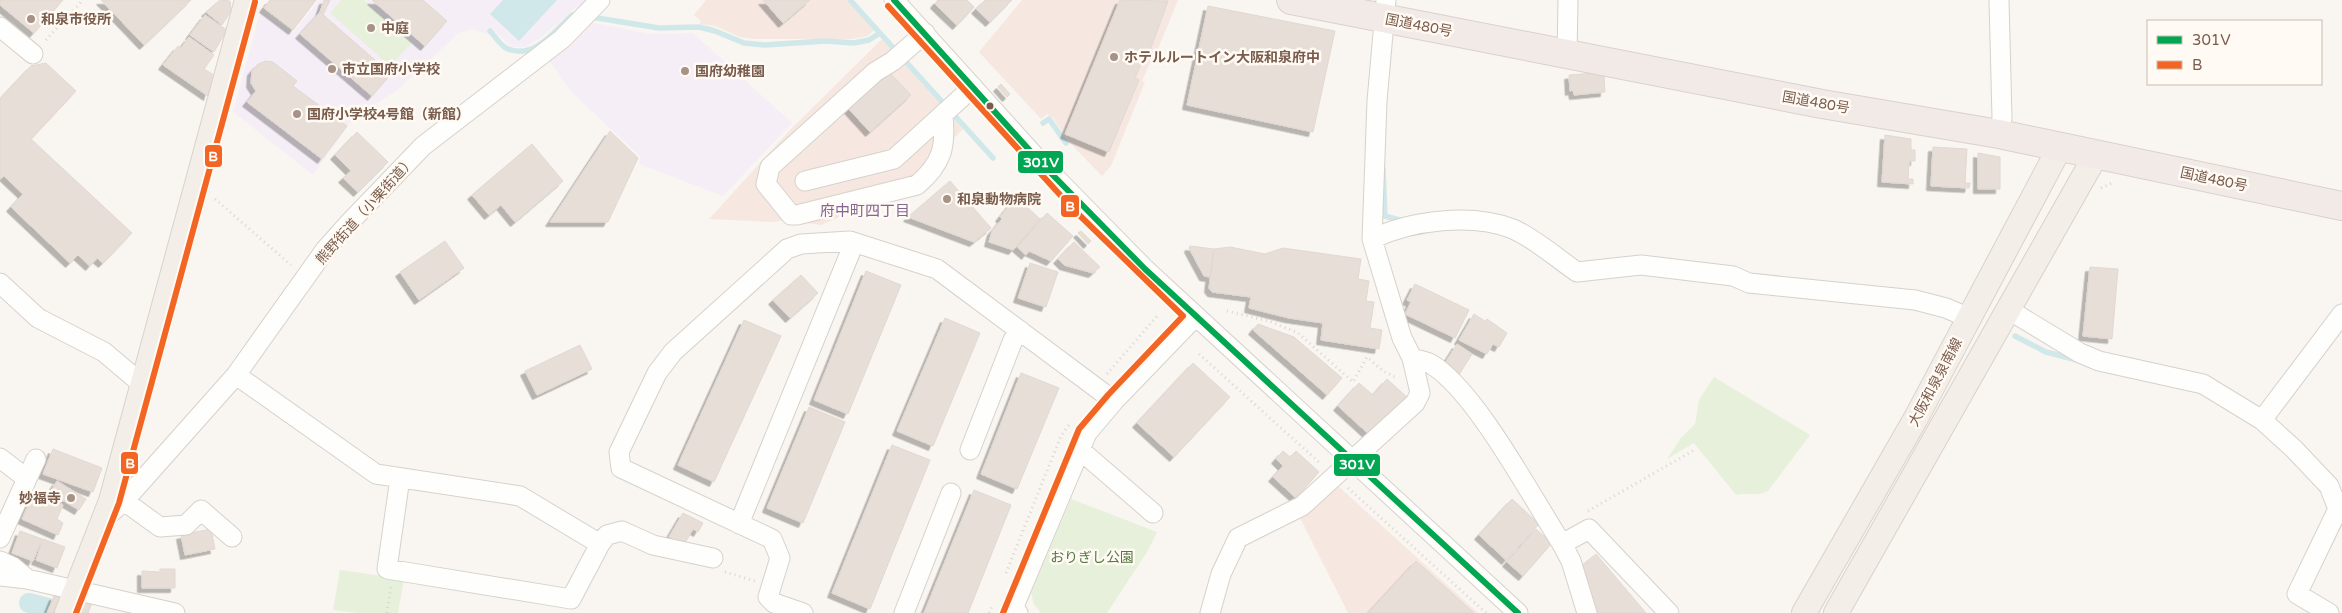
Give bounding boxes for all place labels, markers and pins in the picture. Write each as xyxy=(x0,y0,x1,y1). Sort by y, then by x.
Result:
place label: 和泉市役所 xyxy=(41,11,111,28)
marker: 和泉市役所 xyxy=(25,13,37,25)
place label: 中庭 xyxy=(381,20,409,37)
marker: 中庭 xyxy=(365,22,377,34)
place label: ホテルルートイン大阪和泉府中 xyxy=(1124,49,1320,66)
marker: ホテルルートイン大阪和泉府中 xyxy=(1108,51,1120,63)
place label: 市立国府小学校 xyxy=(342,61,440,78)
marker: 市立国府小学校 xyxy=(326,63,338,75)
place label: 国府幼稚園 xyxy=(695,63,765,80)
marker: 国府幼稚園 xyxy=(679,65,691,77)
unlabelled marker xyxy=(985,101,995,111)
place label: 国府小学校4号館（新館） xyxy=(307,106,470,123)
marker: 国府小学校4号館（新館） xyxy=(291,108,303,120)
place label: 和泉動物病院 xyxy=(957,191,1041,208)
marker: 和泉動物病院 xyxy=(941,193,953,205)
place label: 妙福寺 xyxy=(19,490,61,507)
marker: 妙福寺 xyxy=(65,492,77,504)

